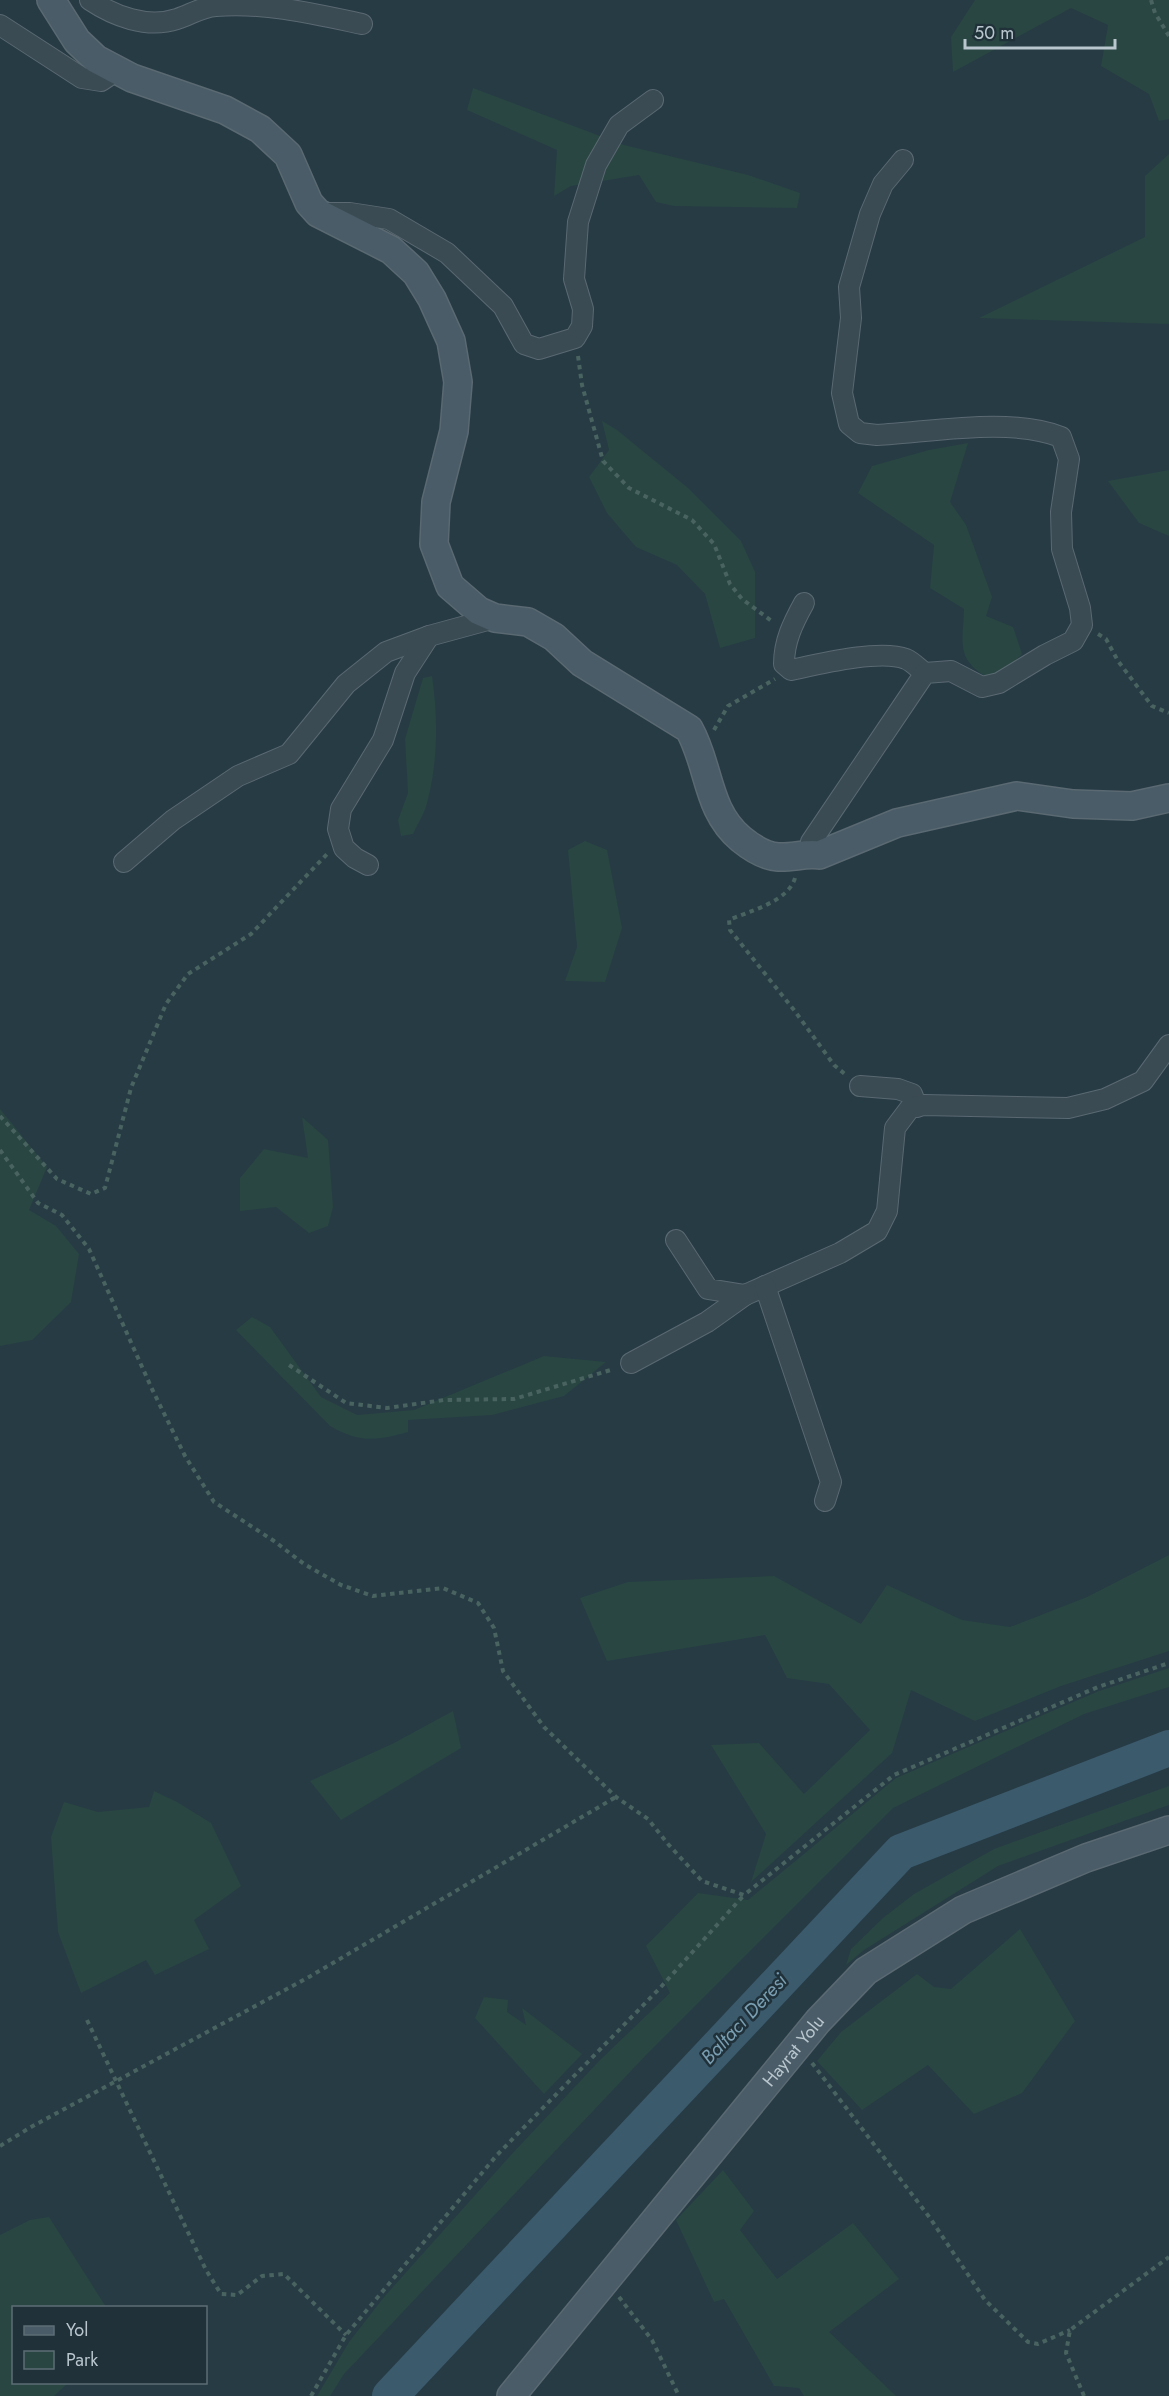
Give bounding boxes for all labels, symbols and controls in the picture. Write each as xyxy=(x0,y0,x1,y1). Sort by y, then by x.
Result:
scale bar xyxy=(965,12,1115,50)
text: 50 m xyxy=(974,20,1014,46)
water label: Baltacı Deresi xyxy=(694,1966,794,2071)
street label: Hayrat Yolu xyxy=(756,2010,831,2092)
legend xyxy=(12,2306,207,2384)
text: Yol xyxy=(66,2317,88,2343)
text: Park xyxy=(66,2347,98,2373)

